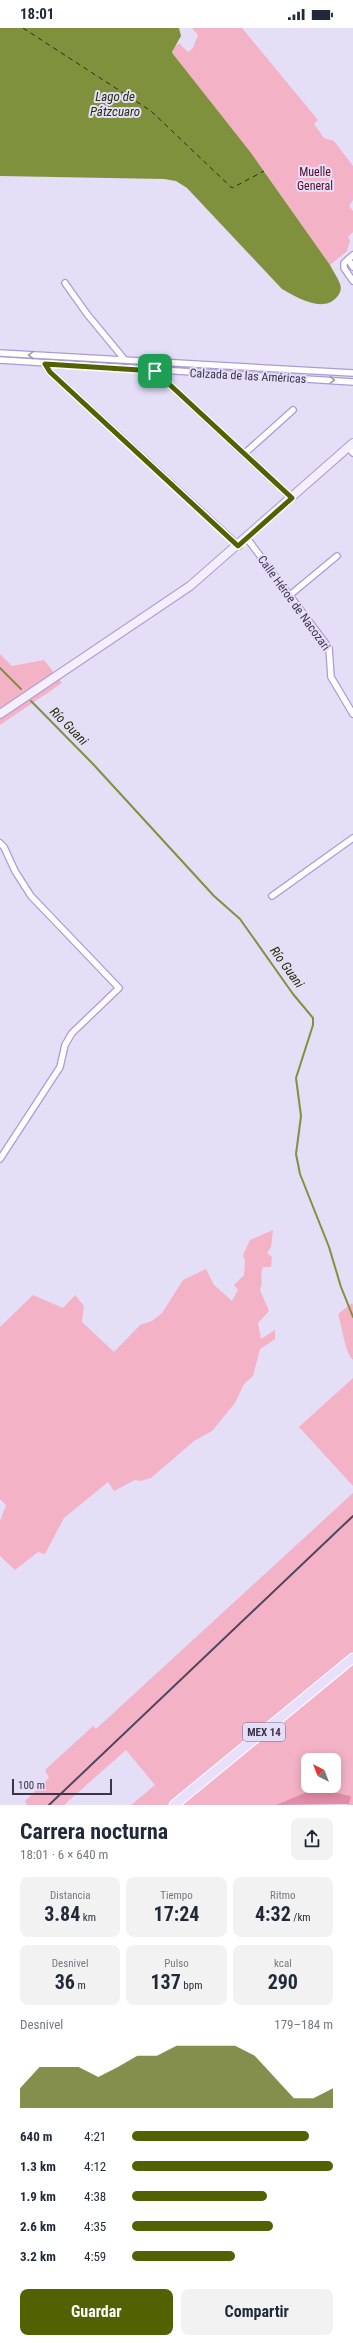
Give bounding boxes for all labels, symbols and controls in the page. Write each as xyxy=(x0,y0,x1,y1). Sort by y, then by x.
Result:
text: 18:01 xyxy=(20,5,54,23)
water label: Lago de Pátzcuaro xyxy=(90,89,140,119)
park label: Muelle General xyxy=(297,165,333,193)
one-way arrow xyxy=(28,350,34,359)
pin xyxy=(138,354,172,388)
icon: arrive xyxy=(144,360,166,382)
street label: Calzada de las Américas xyxy=(189,366,307,386)
one-way arrow xyxy=(329,376,335,385)
street label: Calle Héroe de Nacozari xyxy=(255,553,333,653)
water label: Río Guani xyxy=(47,704,91,748)
water label: Río Guani xyxy=(267,943,307,991)
road number: MEX 14 xyxy=(243,1723,285,1741)
north arrow xyxy=(301,1753,341,1793)
map controls xyxy=(301,1753,341,1793)
scale bar xyxy=(12,1777,112,1796)
text: 100 m xyxy=(18,1779,45,1792)
button: share xyxy=(291,1818,333,1860)
text: Carrera nocturna xyxy=(20,1819,168,1844)
text: 18:01 · 6 × 640 m xyxy=(20,1847,108,1862)
text: Distancia xyxy=(50,1889,90,1902)
text: Tiempo xyxy=(160,1889,193,1902)
text: Ritmo xyxy=(270,1889,296,1902)
text: 3.84 xyxy=(44,1902,80,1926)
text: 17:24 xyxy=(154,1902,199,1926)
text: 4:32 xyxy=(255,1902,291,1926)
text: km xyxy=(80,1911,96,1924)
text: /km xyxy=(291,1911,311,1924)
text: Desnivel xyxy=(52,1957,88,1970)
text: Pulso xyxy=(164,1957,189,1970)
text: kcal xyxy=(274,1957,292,1970)
text: 36 xyxy=(55,1970,75,1994)
text: 137 xyxy=(151,1970,181,1994)
text: 290 xyxy=(268,1970,298,1994)
text: m xyxy=(75,1979,86,1992)
text: bpm xyxy=(181,1979,202,1992)
text: Desnivel xyxy=(20,2017,63,2032)
text: 179–184 m xyxy=(274,2017,333,2032)
text: 640 m xyxy=(20,2129,52,2144)
text: 4:21 xyxy=(84,2129,106,2144)
text: 1.3 km xyxy=(20,2159,56,2174)
text: 4:12 xyxy=(84,2159,106,2174)
text: 1.9 km xyxy=(20,2189,56,2204)
text: 4:38 xyxy=(84,2189,106,2204)
text: 2.6 km xyxy=(20,2219,56,2234)
text: 4:35 xyxy=(84,2219,106,2234)
text: 3.2 km xyxy=(20,2249,56,2264)
text: 4:59 xyxy=(84,2249,106,2264)
button: Guardar xyxy=(20,2289,173,2335)
button: Compartir xyxy=(181,2289,333,2335)

